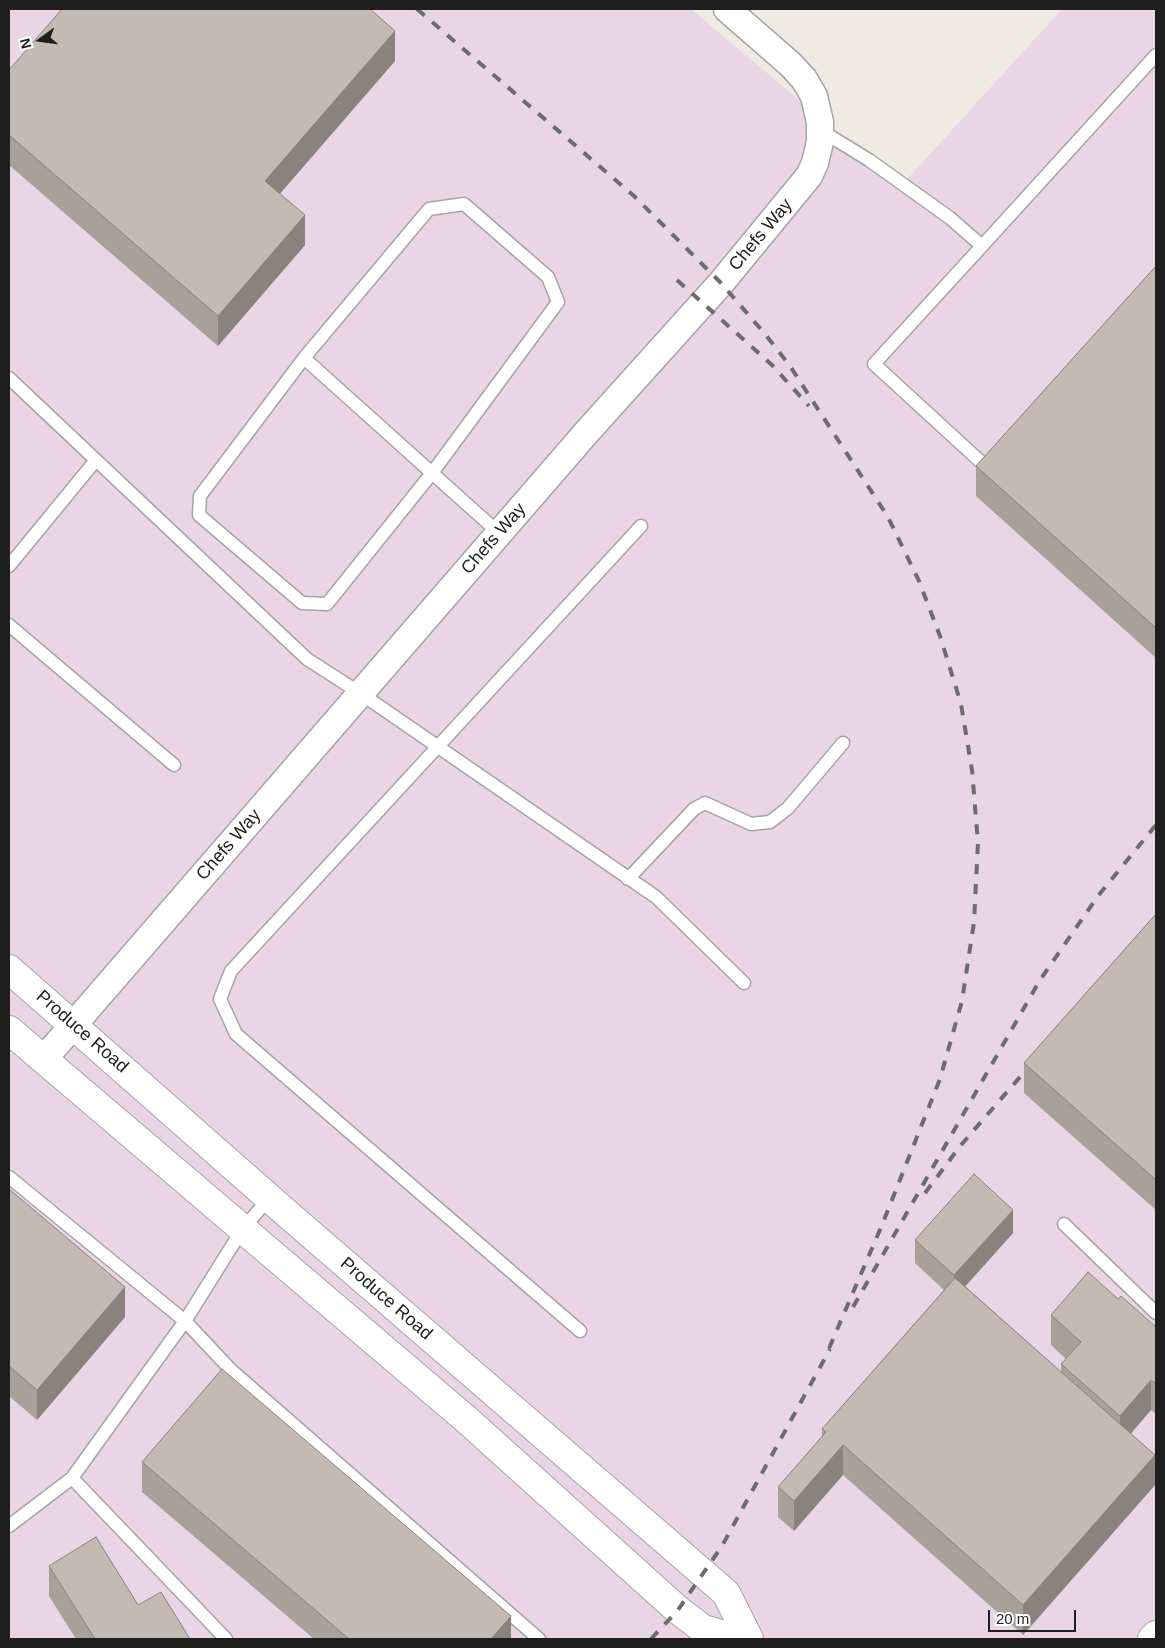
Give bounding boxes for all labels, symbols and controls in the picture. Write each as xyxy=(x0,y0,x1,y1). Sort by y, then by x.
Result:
north arrow xyxy=(15,15,65,65)
text: N xyxy=(16,37,34,50)
street label: Chefs Way xyxy=(725,195,797,275)
street label: Chefs Way xyxy=(457,499,531,579)
street label: Chefs Way xyxy=(192,805,266,885)
street label: Produce Road xyxy=(31,986,133,1078)
street label: Produce Road xyxy=(335,1253,437,1345)
scale bar xyxy=(990,1600,1078,1632)
text: 20 m xyxy=(996,1610,1029,1627)

